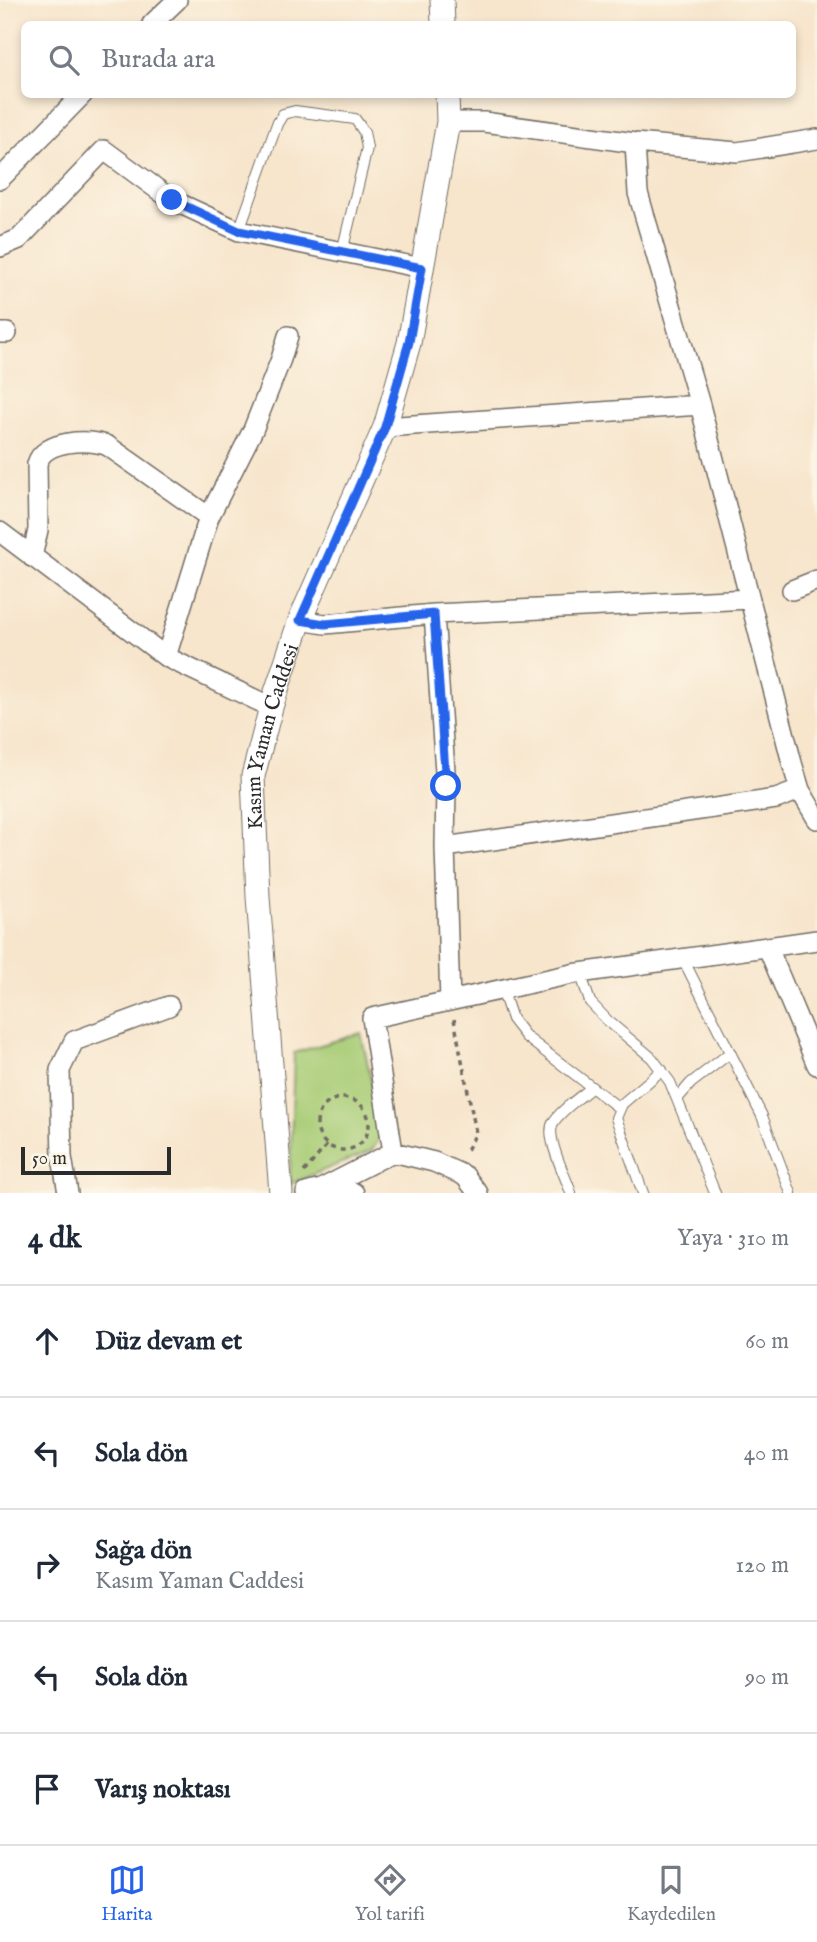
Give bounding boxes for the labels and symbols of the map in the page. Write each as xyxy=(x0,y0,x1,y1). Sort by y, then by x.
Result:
route end xyxy=(156,184,187,215)
street label: Kasım Yaman Caddesi xyxy=(241,640,306,830)
route start xyxy=(430,770,461,801)
scale bar xyxy=(21,1144,172,1176)

